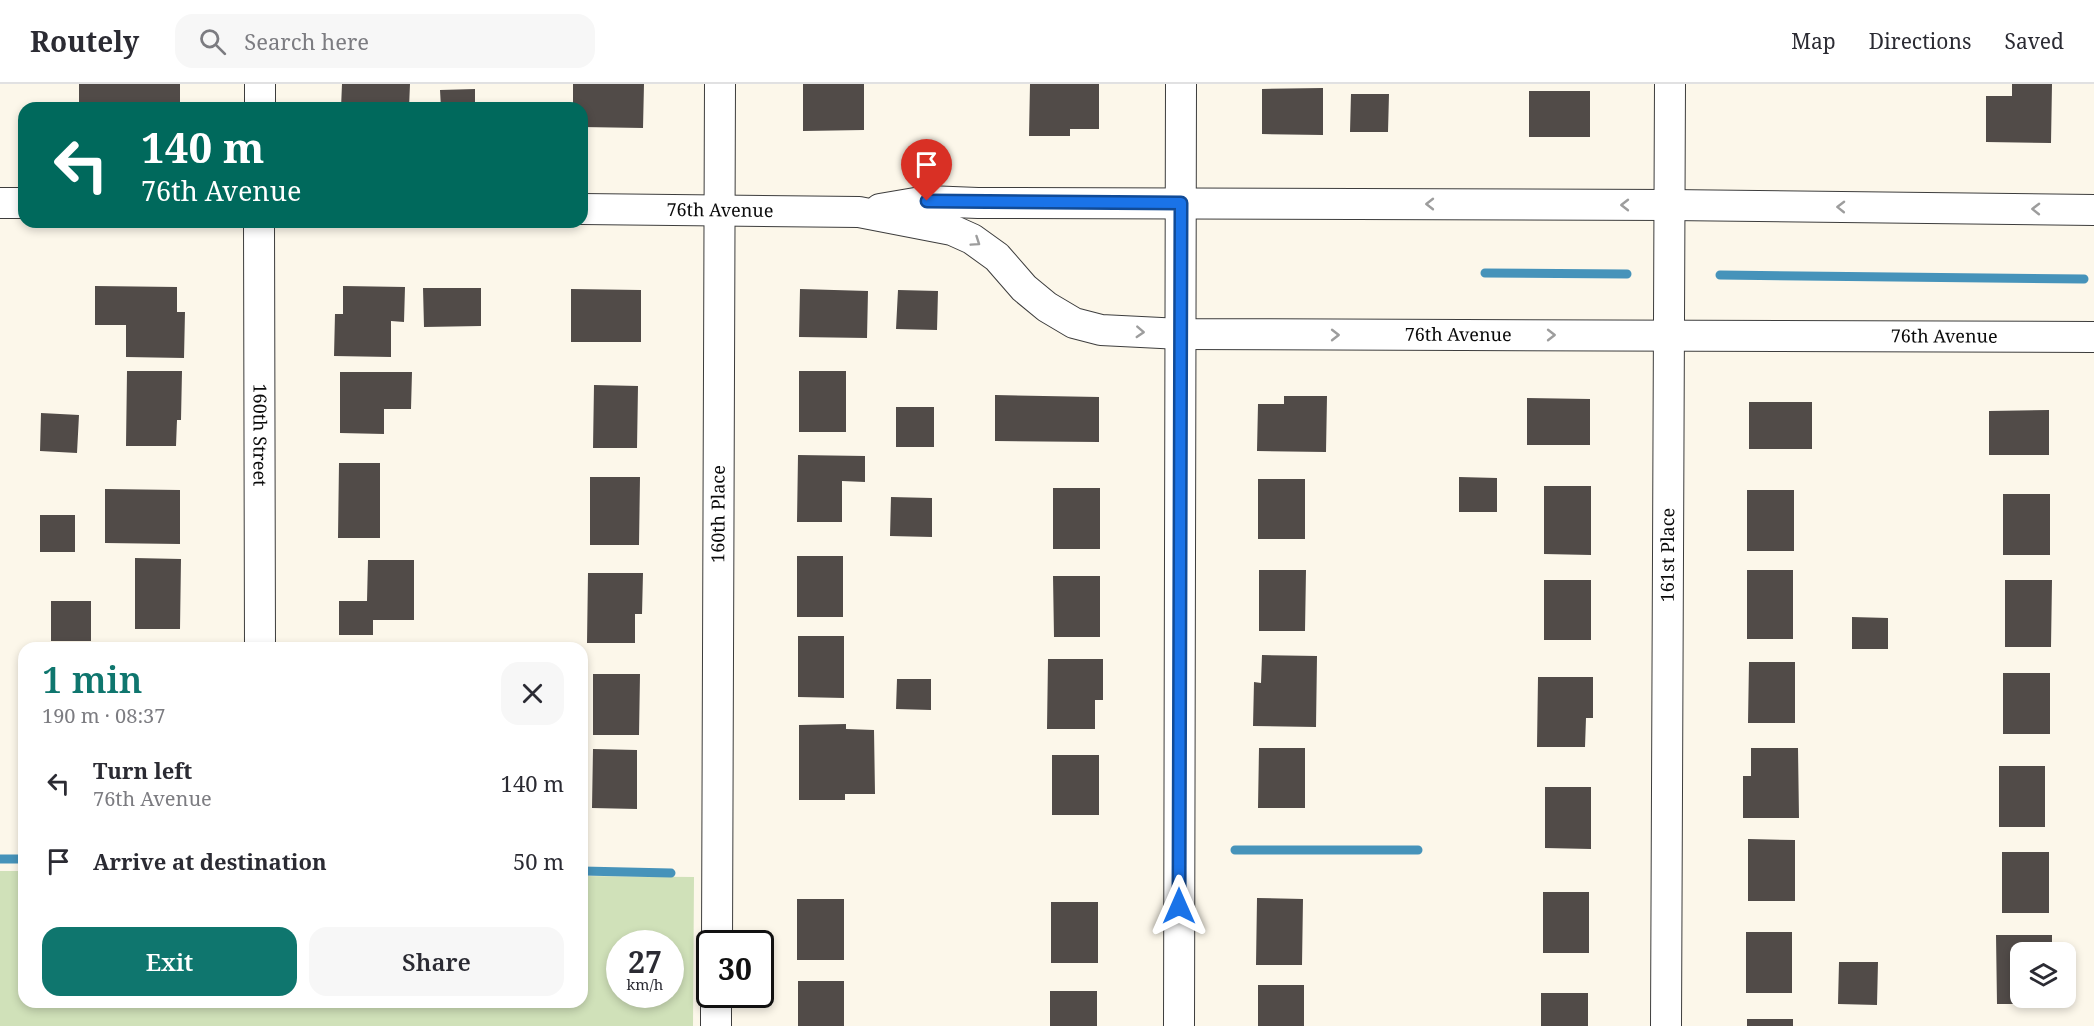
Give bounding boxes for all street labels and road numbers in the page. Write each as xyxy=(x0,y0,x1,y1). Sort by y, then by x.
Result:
street label: 76th Avenue xyxy=(666,197,774,222)
street label: 76th Avenue xyxy=(1405,322,1512,346)
street label: 76th Avenue xyxy=(1891,323,1998,348)
street label: 160th Street xyxy=(248,384,273,486)
street label: 160th Place xyxy=(705,465,730,563)
street label: 161st Place xyxy=(1655,508,1679,602)

